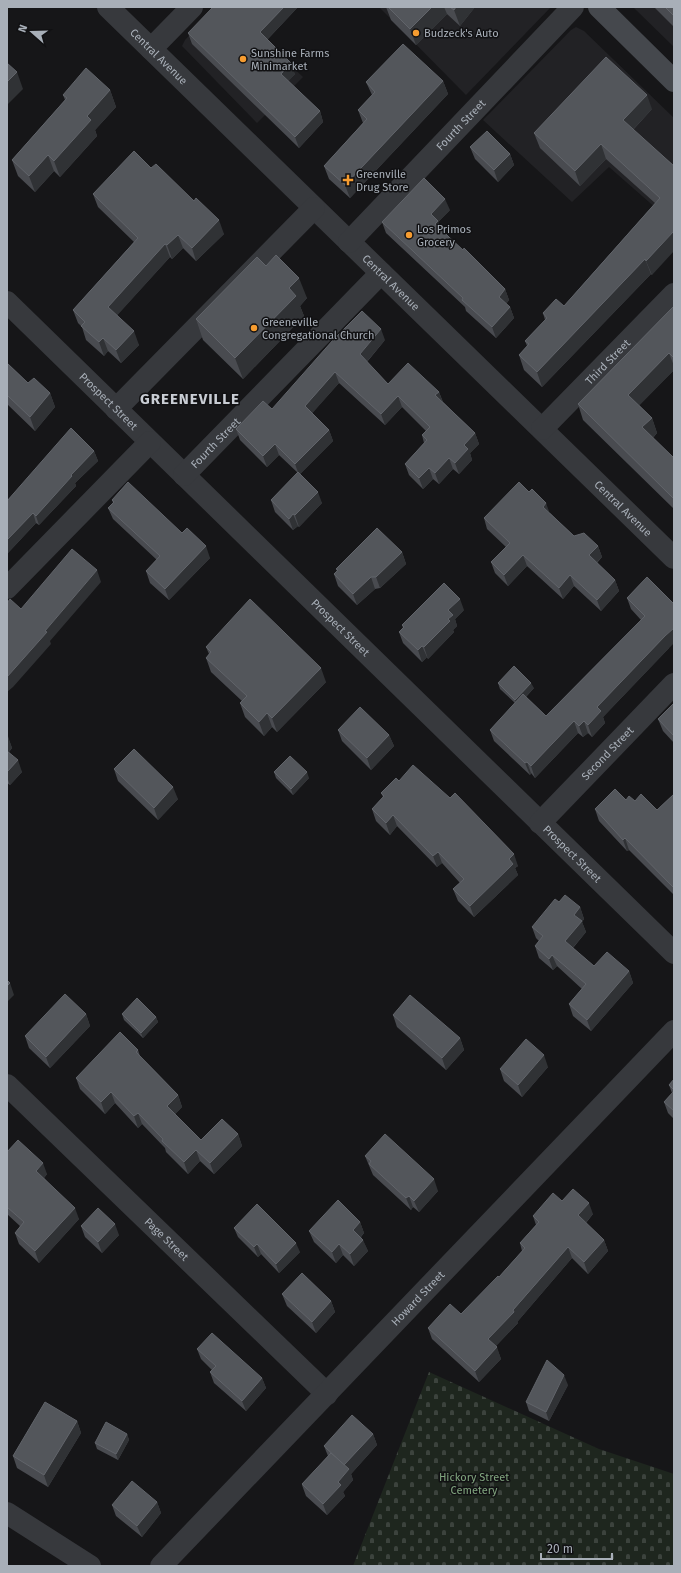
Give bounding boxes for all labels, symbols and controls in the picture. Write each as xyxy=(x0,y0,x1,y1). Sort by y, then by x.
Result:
north arrow xyxy=(12,12,52,52)
text: N xyxy=(16,23,30,34)
street label: Central Avenue xyxy=(128,26,190,87)
place label: Budzeck's Auto xyxy=(424,27,499,40)
marker: Budzeck's Auto xyxy=(411,28,421,38)
place label: Sunshine Farms Minimarket xyxy=(251,47,329,73)
marker: Sunshine Farms Minimarket xyxy=(238,54,248,64)
street label: Fourth Street xyxy=(434,97,488,153)
place label: Greenville Drug Store xyxy=(356,168,409,194)
marker: Greenville Drug Store xyxy=(343,175,353,185)
place label: Los Primos Grocery xyxy=(417,223,471,249)
marker: Los Primos Grocery xyxy=(404,230,414,240)
street label: Central Avenue xyxy=(360,252,422,313)
place label: Greeneville Congregational Church xyxy=(262,316,374,342)
marker: Greeneville Congregational Church xyxy=(249,323,259,333)
street label: Third Street xyxy=(583,336,633,387)
street label: Prospect Street xyxy=(77,370,140,432)
district label: GREENEVILLE xyxy=(140,390,240,408)
street label: Fourth Street xyxy=(188,415,243,471)
street label: Central Avenue xyxy=(592,478,655,539)
street label: Prospect Street xyxy=(309,596,372,659)
street label: Second Street xyxy=(579,724,636,783)
street label: Prospect Street xyxy=(541,823,604,885)
street label: Page Street xyxy=(142,1215,191,1263)
street label: Howard Street xyxy=(389,1268,447,1328)
park label: Hickory Street Cemetery xyxy=(439,1471,509,1497)
scale bar xyxy=(541,1535,612,1561)
text: 20 m xyxy=(547,1542,573,1556)

